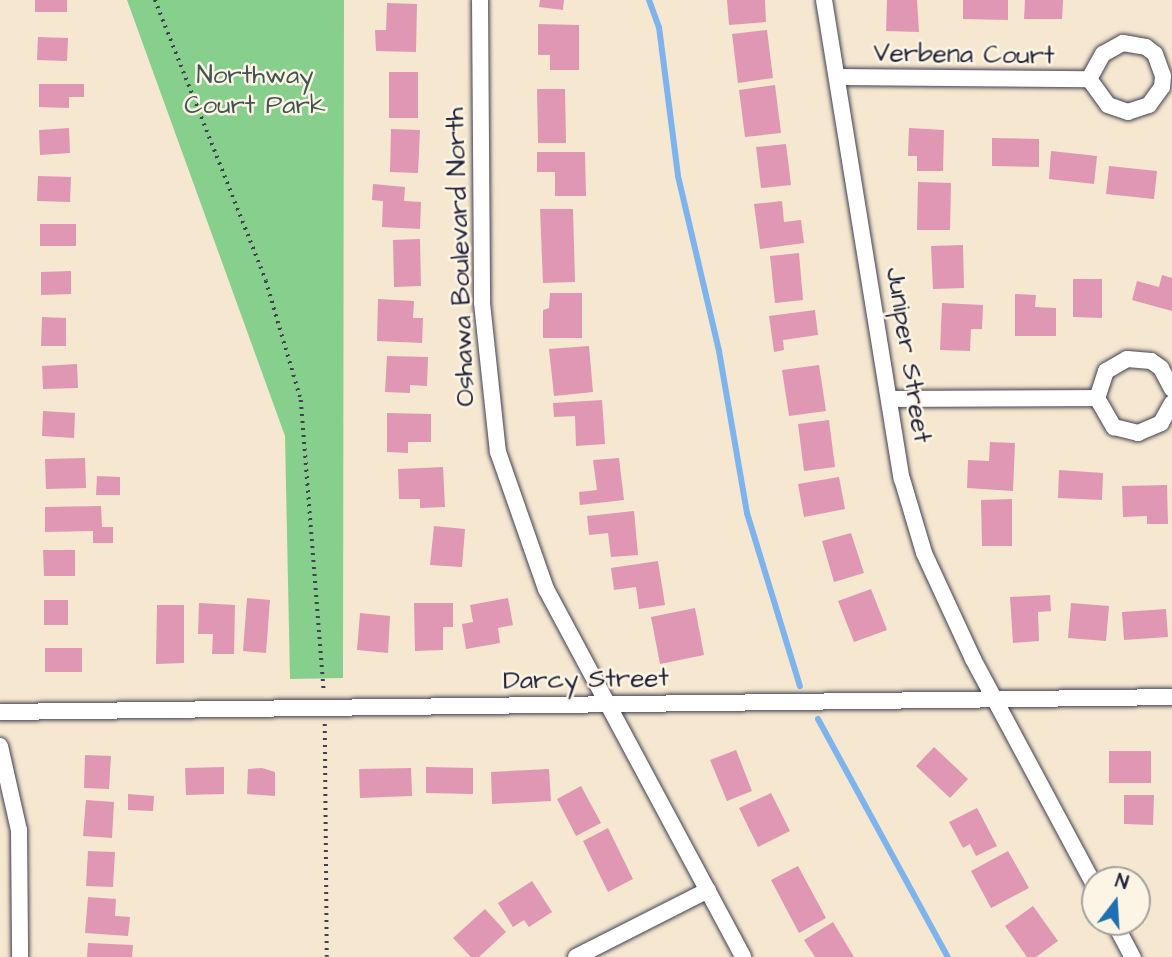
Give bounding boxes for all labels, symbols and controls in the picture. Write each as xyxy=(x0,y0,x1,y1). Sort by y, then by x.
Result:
street label: Verbena Court xyxy=(873,38,1055,72)
park label: Northway Court Park xyxy=(184,60,326,122)
street label: Oshawa Boulevard North xyxy=(440,107,482,407)
street label: Juniper Street xyxy=(879,265,937,445)
street label: Darcy Street xyxy=(503,663,669,697)
north arrow xyxy=(1081,866,1151,936)
text: N xyxy=(1112,868,1131,897)

